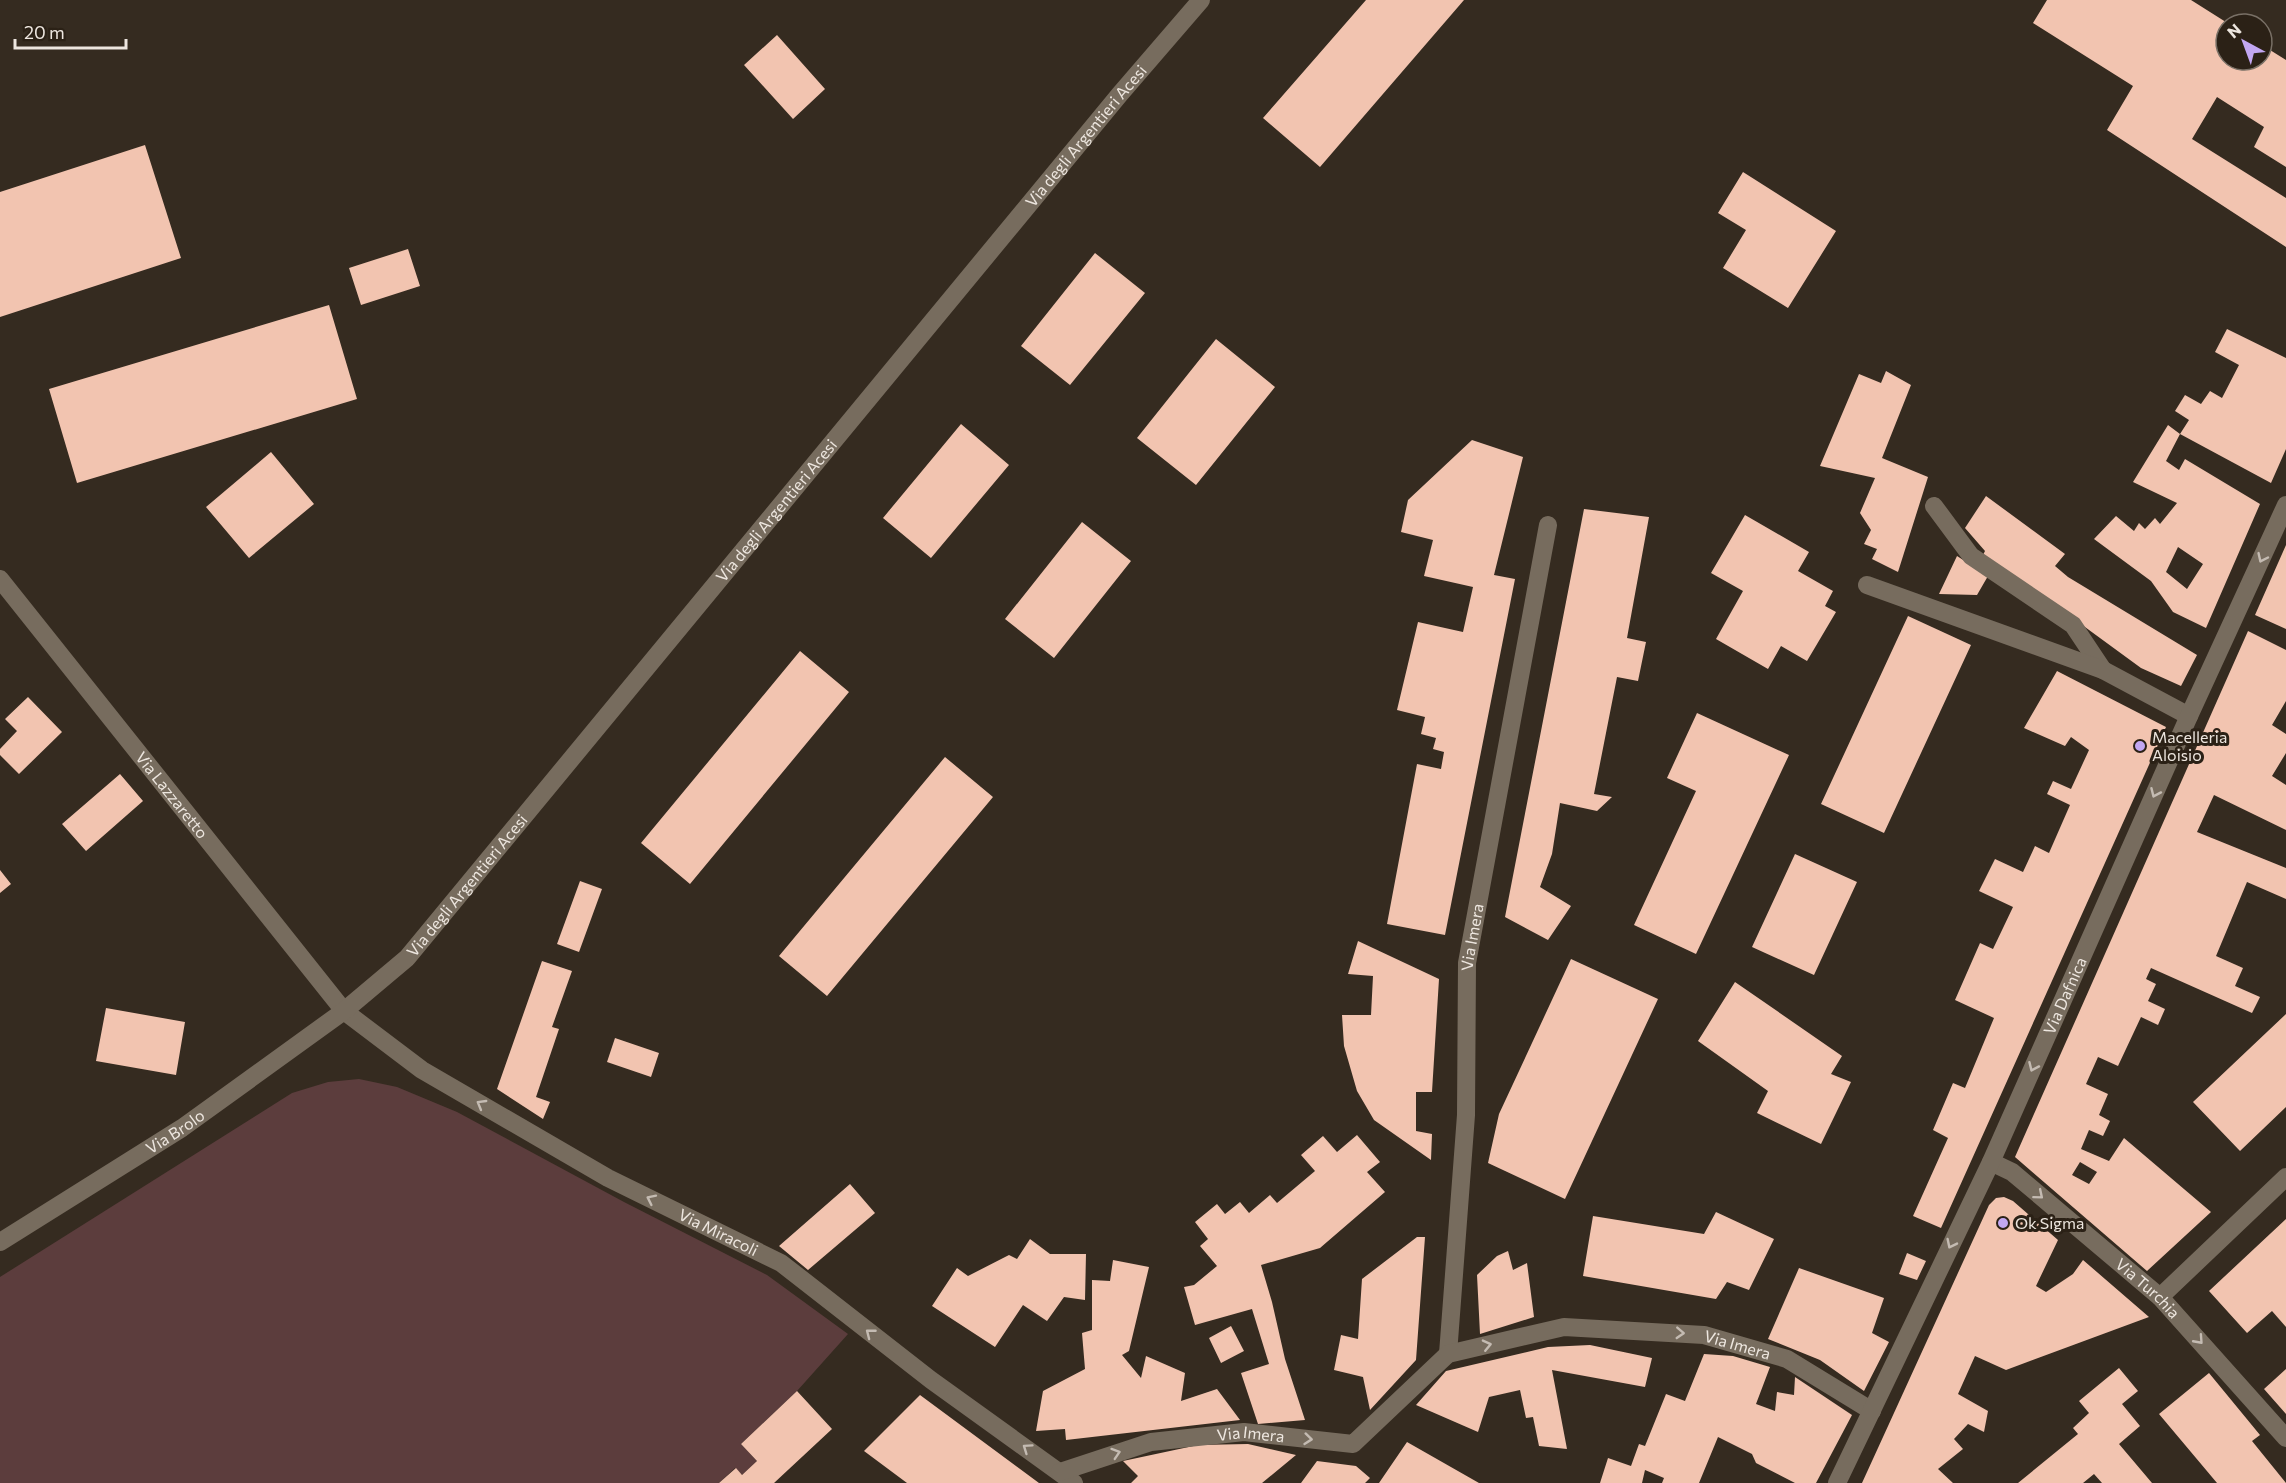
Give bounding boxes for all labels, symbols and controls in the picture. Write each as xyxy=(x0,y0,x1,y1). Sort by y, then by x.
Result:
scale bar xyxy=(15,12,126,50)
north arrow xyxy=(2214,12,2274,72)
text: N xyxy=(2223,19,2245,41)
text: 20 m xyxy=(24,21,65,43)
street label: Via degli Argentieri Acesi xyxy=(1021,61,1150,211)
street label: Via degli Argentieri Acesi xyxy=(712,435,840,585)
one-way arrow xyxy=(2257,552,2269,563)
place label: Macelleria Aloisio xyxy=(2152,727,2227,764)
marker: Macelleria Aloisio xyxy=(2133,739,2147,753)
street label: Via Lazzaretto xyxy=(132,747,213,842)
one-way arrow xyxy=(2150,787,2162,798)
street label: Via degli Argentieri Acesi xyxy=(402,810,531,960)
street label: Via Imera xyxy=(1457,902,1487,971)
street label: Via Dafnica xyxy=(2039,954,2090,1037)
one-way arrow xyxy=(2028,1061,2040,1072)
one-way arrow xyxy=(477,1100,487,1111)
street label: Via Brolo xyxy=(142,1105,208,1157)
one-way arrow xyxy=(2032,1187,2043,1198)
one-way arrow xyxy=(646,1195,657,1206)
street label: Via Miracoli xyxy=(676,1204,761,1259)
place label: Ok Sigma xyxy=(2015,1213,2084,1232)
marker: Ok Sigma xyxy=(1996,1216,2010,1230)
one-way arrow xyxy=(1947,1238,1959,1249)
street label: Via Turchia xyxy=(2112,1254,2184,1322)
street label: Via Imera xyxy=(1702,1326,1773,1363)
one-way arrow xyxy=(1675,1327,1684,1340)
one-way arrow xyxy=(866,1329,877,1340)
one-way arrow xyxy=(2192,1334,2203,1344)
one-way arrow xyxy=(1482,1339,1492,1352)
street label: Via Imera xyxy=(1216,1422,1286,1445)
one-way arrow xyxy=(1304,1432,1313,1445)
one-way arrow xyxy=(1023,1444,1034,1455)
one-way arrow xyxy=(1110,1448,1121,1461)

